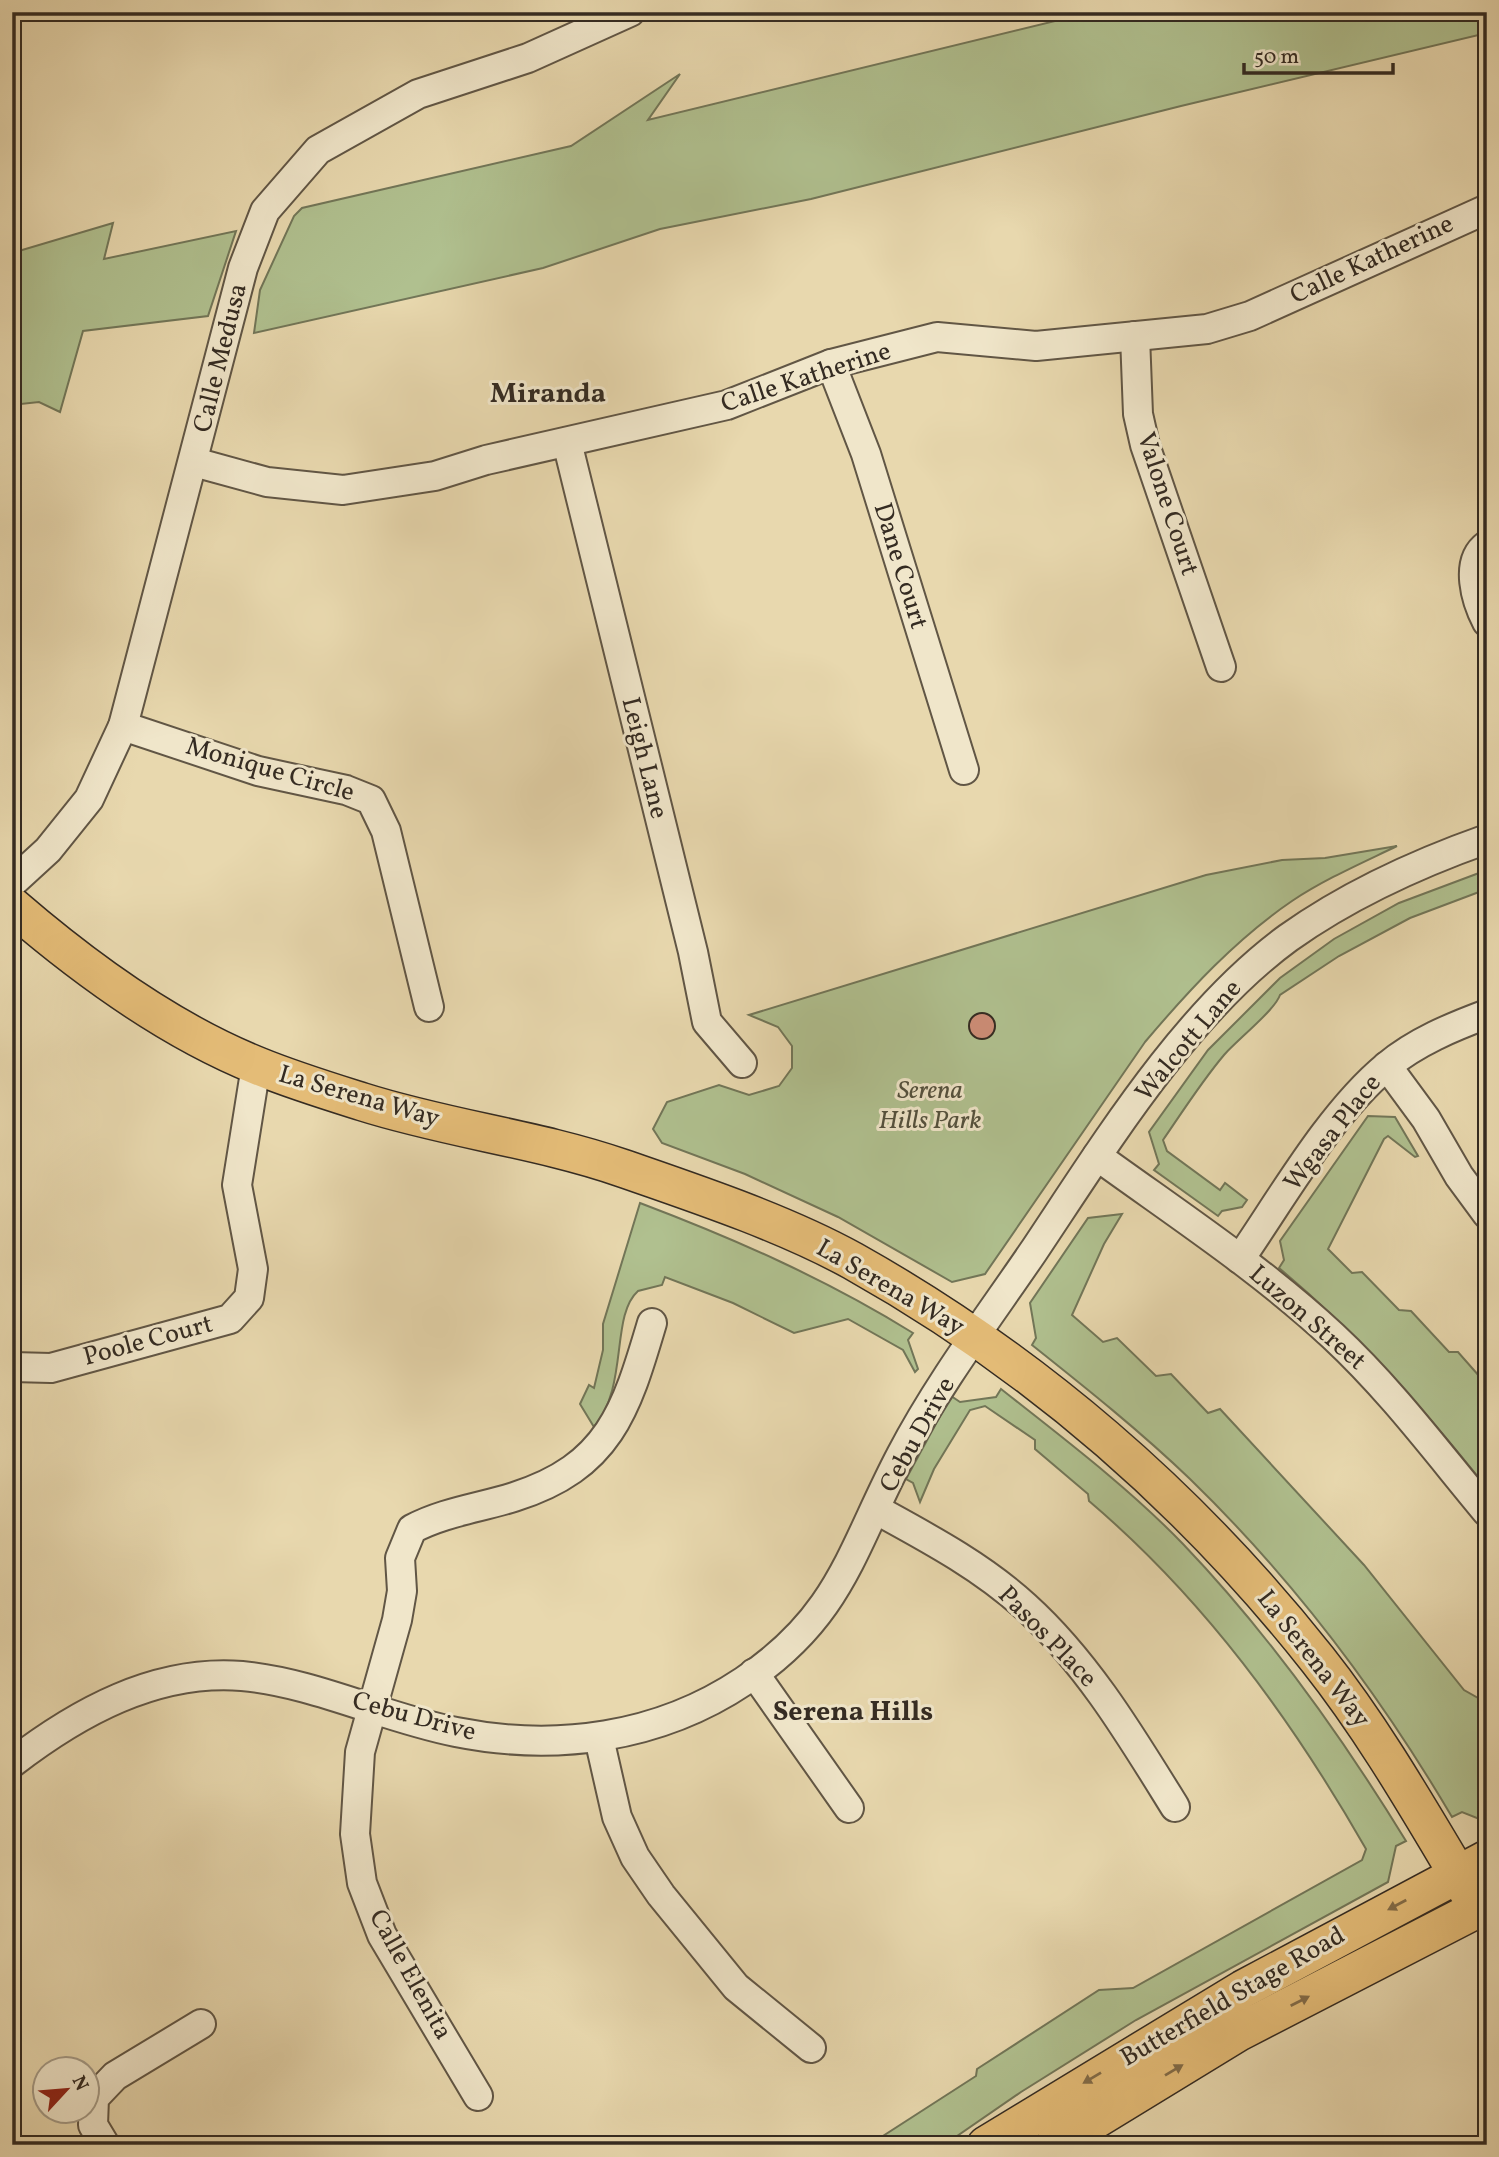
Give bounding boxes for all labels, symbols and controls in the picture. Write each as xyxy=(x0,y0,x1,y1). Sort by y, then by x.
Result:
scale bar xyxy=(1244,32,1392,76)
text: 50 m xyxy=(1254,43,1299,72)
street label: Calle Katherine xyxy=(1284,206,1460,314)
street label: Calle Medusa xyxy=(185,280,257,436)
street label: Calle Katherine xyxy=(716,334,896,422)
district label: Miranda xyxy=(490,375,606,414)
street label: Valone Court xyxy=(1127,428,1207,580)
street label: Dane Court xyxy=(864,498,936,634)
street label: Leigh Lane xyxy=(612,693,676,823)
street label: Monique Circle xyxy=(181,729,359,811)
street label: Walcott Lane xyxy=(1127,972,1251,1110)
street label: La Serena Way xyxy=(274,1057,444,1137)
street label: Wgasa Place xyxy=(1276,1067,1390,1199)
park label: Serena Hills Park xyxy=(878,1073,982,1139)
street label: La Serena Way xyxy=(809,1231,971,1345)
street label: Luzon Street xyxy=(1240,1257,1374,1379)
street label: Poole Court xyxy=(79,1306,217,1376)
street label: Cebu Drive xyxy=(871,1371,965,1499)
street label: Pasos Place xyxy=(989,1578,1105,1696)
street label: La Serena Way xyxy=(1248,1583,1378,1735)
street label: Cebu Drive xyxy=(348,1683,480,1751)
district label: Serena Hills xyxy=(773,1693,933,1732)
one-way arrow xyxy=(1387,1900,1407,1911)
street label: Calle Elenita xyxy=(359,1903,461,2047)
street label: Butterfield Stage Road xyxy=(1114,1918,1352,2076)
one-way arrow xyxy=(1290,1995,1310,2007)
north arrow xyxy=(32,2056,102,2126)
one-way arrow xyxy=(1165,2064,1184,2076)
text: N xyxy=(65,2072,94,2096)
one-way arrow xyxy=(1083,2072,1102,2084)

